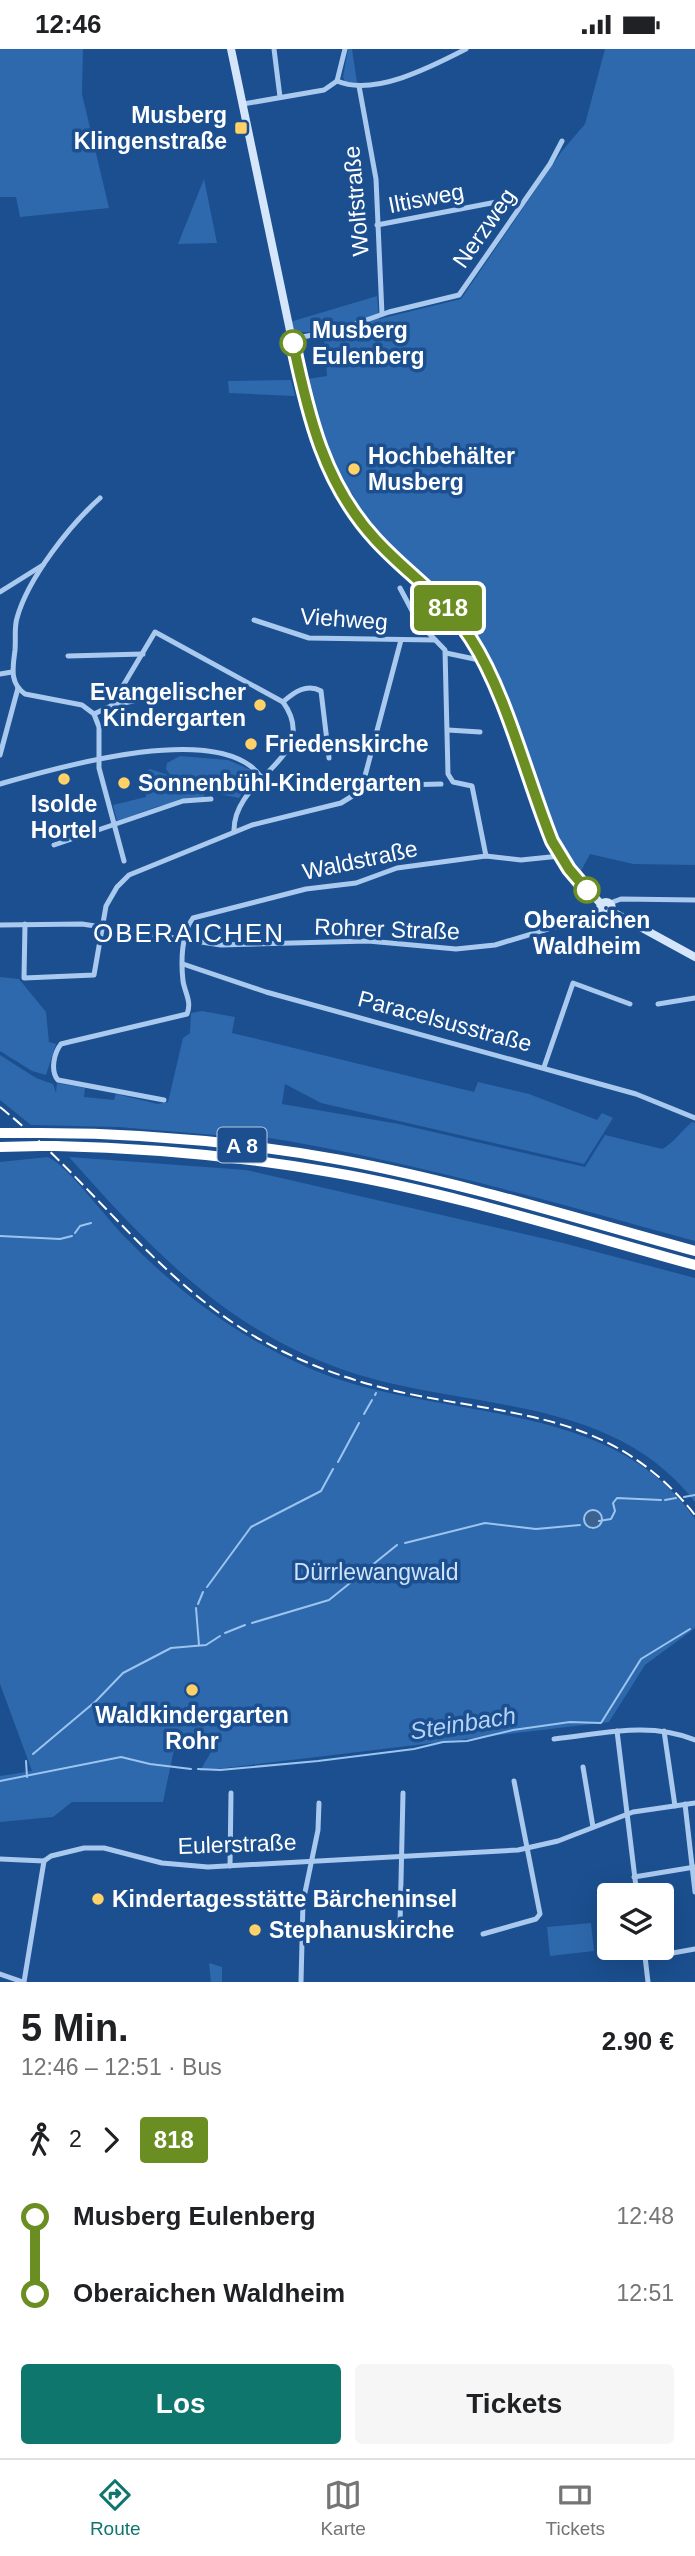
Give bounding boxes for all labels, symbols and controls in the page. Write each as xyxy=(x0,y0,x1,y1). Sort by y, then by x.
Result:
text: 12:46 xyxy=(35,9,102,39)
place label: Musberg Klingenstraße xyxy=(74,102,227,154)
marker: Musberg Klingenstraße xyxy=(233,120,249,136)
street label: Wolfstraße xyxy=(338,145,374,257)
street label: Iltisweg xyxy=(386,178,466,218)
street label: Nerzweg xyxy=(447,183,521,273)
place label: Musberg Eulenberg xyxy=(312,317,424,369)
marker: Musberg Eulenberg xyxy=(280,330,306,356)
place label: Hochbehälter Musberg xyxy=(368,443,515,495)
marker: Hochbehälter Musberg xyxy=(346,461,362,477)
line badge: 818 xyxy=(408,585,488,631)
text: 818 xyxy=(428,594,468,621)
street label: Viehweg xyxy=(299,603,389,635)
place label: Evangelischer Kindergarten xyxy=(90,679,246,731)
marker: Evangelischer Kindergarten xyxy=(252,697,268,713)
place label: Friedenskirche xyxy=(265,731,429,757)
marker: Friedenskirche xyxy=(243,736,259,752)
place label: Sonnenbühl-Kindergarten xyxy=(138,770,422,796)
marker: Isolde Hortel xyxy=(56,771,72,787)
marker: Sonnenbühl-Kindergarten xyxy=(116,775,132,791)
place label: Isolde Hortel xyxy=(31,791,97,843)
street label: Waldstraße xyxy=(300,835,420,885)
marker: Oberaichen Waldheim xyxy=(574,877,600,903)
place label: Oberaichen Waldheim xyxy=(524,907,650,959)
street label: Rohrer Straße xyxy=(314,913,460,945)
district label: OBERAICHEN xyxy=(93,918,285,948)
street label: Paracelsusstraße xyxy=(355,985,535,1057)
road number: A 8 xyxy=(218,1127,266,1163)
park label: Dürrlewangwald xyxy=(294,1559,458,1585)
marker: Waldkindergarten Rohr xyxy=(184,1682,200,1698)
water label: Steinbach xyxy=(408,1701,518,1745)
place label: Waldkindergarten Rohr xyxy=(95,1702,289,1754)
street label: Eulerstraße xyxy=(177,1829,297,1859)
map controls xyxy=(597,1883,674,1960)
button: layers xyxy=(597,1883,674,1960)
place label: Kindertagesstätte Bärcheninsel xyxy=(112,1886,457,1912)
marker: Kindertagesstätte Bärcheninsel xyxy=(90,1891,106,1907)
place label: Stephanuskirche xyxy=(269,1917,454,1943)
marker: Stephanuskirche xyxy=(247,1922,263,1938)
text: 5 Min. xyxy=(21,2007,129,2049)
text: 2.90 € xyxy=(602,2026,674,2056)
text: 12:46 – 12:51 · Bus xyxy=(21,2054,222,2080)
icon: walk xyxy=(21,2121,59,2159)
icon: forward xyxy=(92,2121,130,2159)
text: 2 xyxy=(69,2126,82,2152)
text: 818 xyxy=(154,2126,194,2153)
text: Musberg Eulenberg xyxy=(73,2201,316,2231)
text: 12:48 xyxy=(616,2203,674,2229)
text: Oberaichen Waldheim xyxy=(73,2278,345,2308)
text: 12:51 xyxy=(616,2280,674,2306)
button: Los xyxy=(21,2364,341,2444)
button: Tickets xyxy=(355,2364,674,2444)
tab: Route xyxy=(90,2476,141,2540)
tab: Karte xyxy=(320,2476,366,2540)
tab: Tickets xyxy=(546,2476,605,2540)

